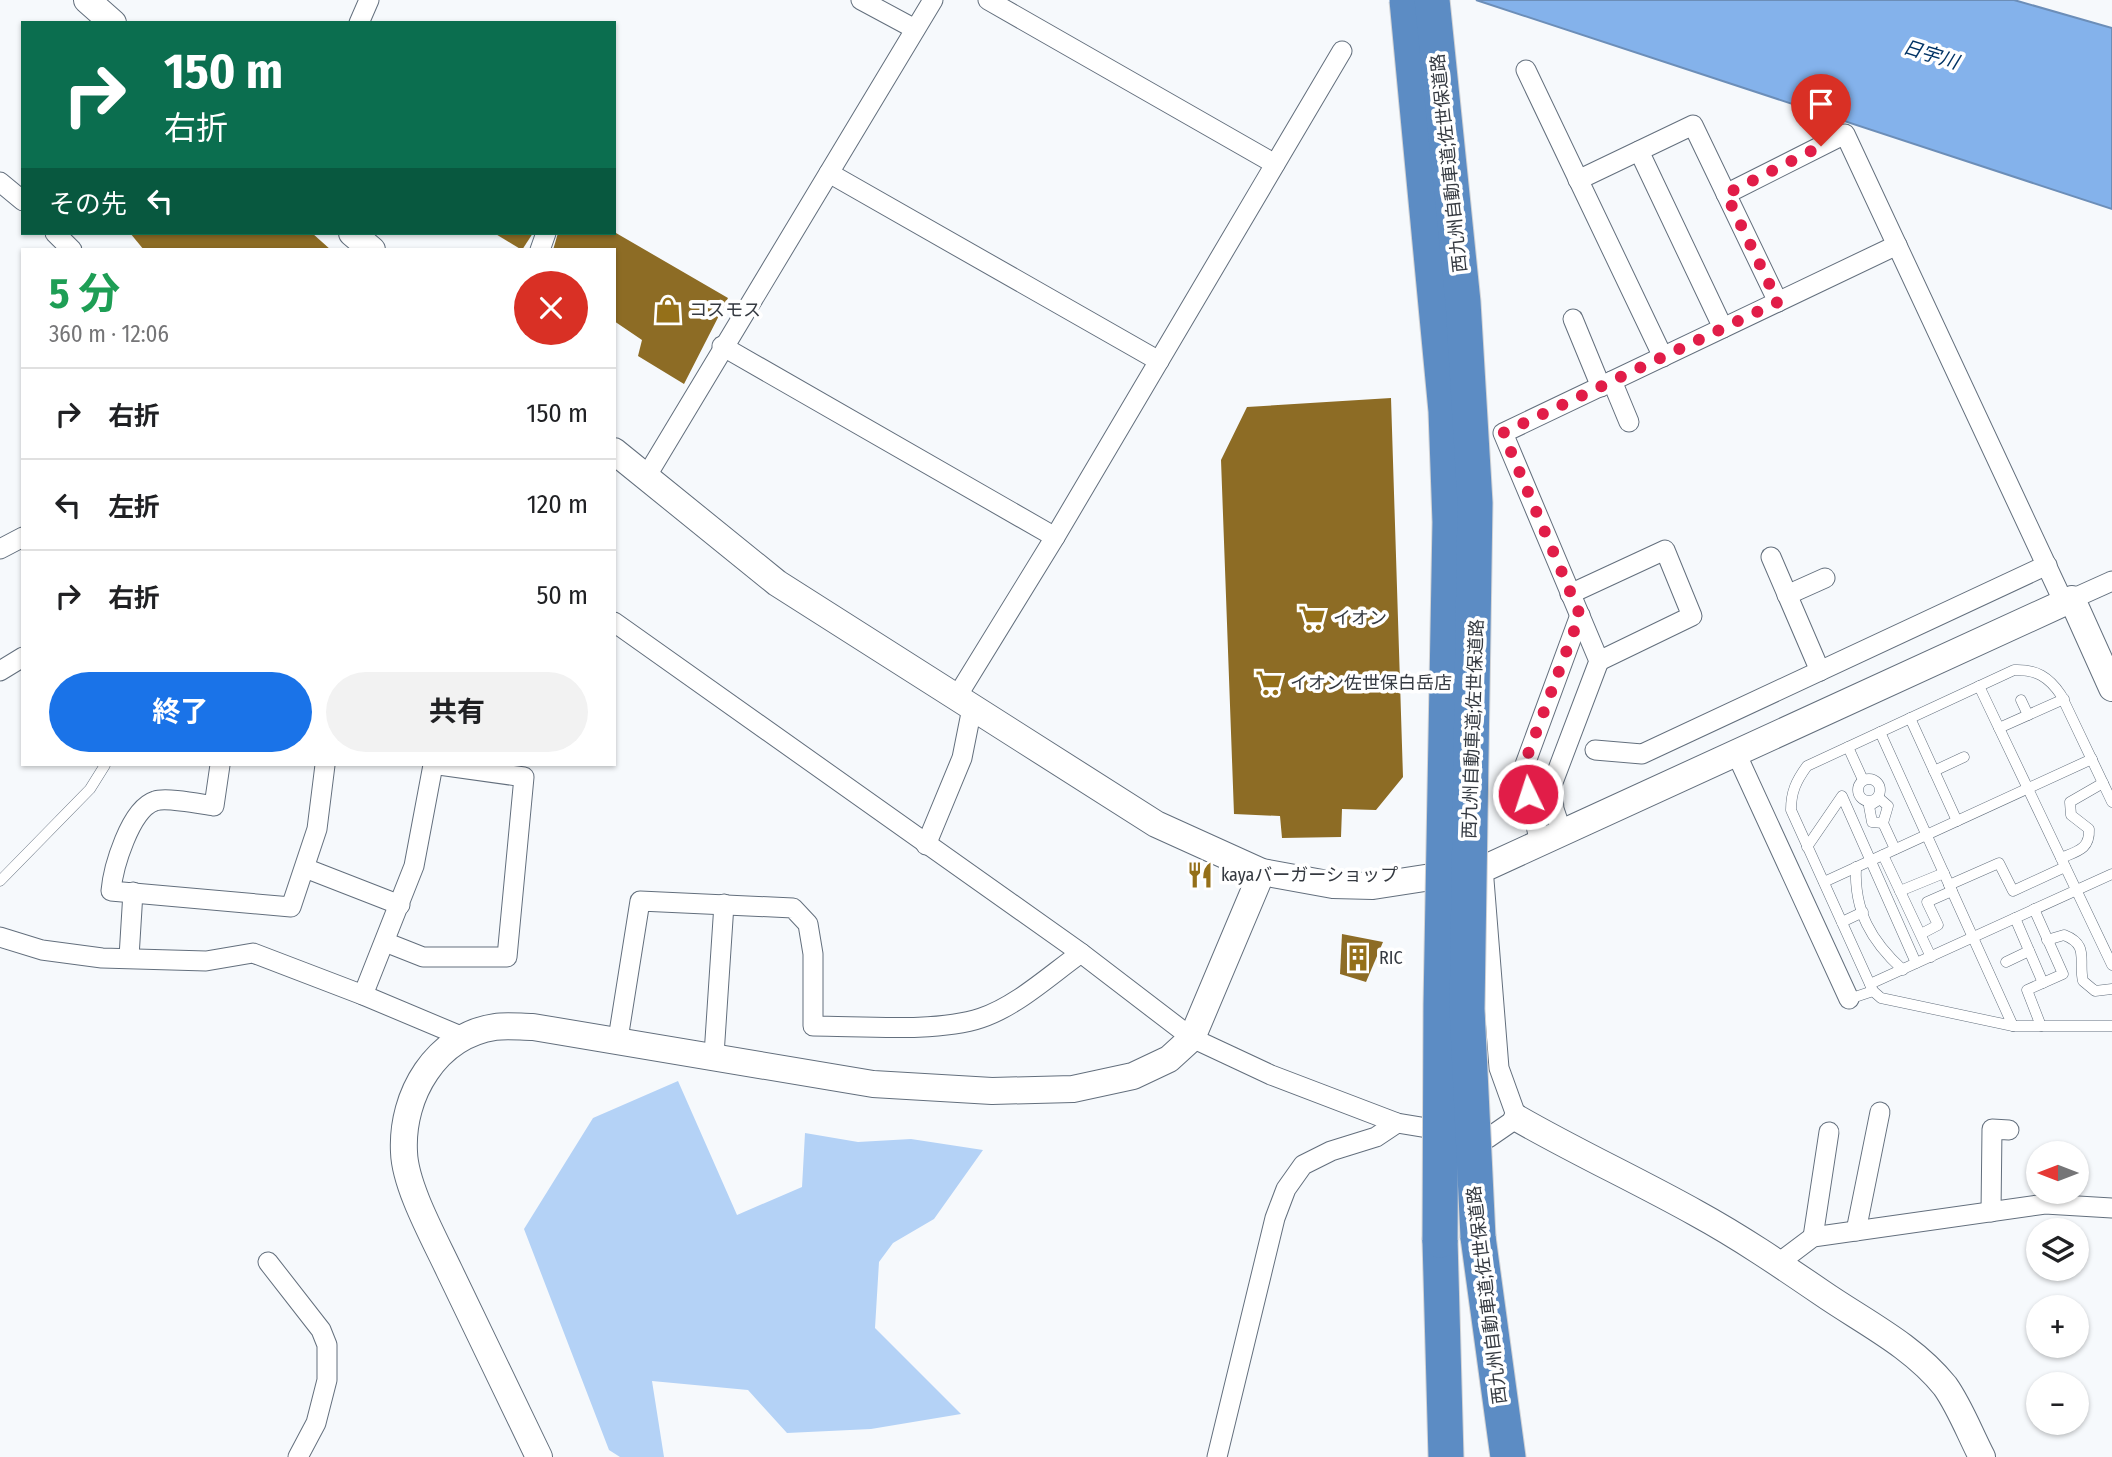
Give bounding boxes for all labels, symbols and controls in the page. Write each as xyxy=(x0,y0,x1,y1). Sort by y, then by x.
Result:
water label: 日宇川 xyxy=(1900,35,1963,74)
text: 150 m xyxy=(164,42,283,101)
icon: right xyxy=(49,49,140,140)
street label: 西九州自動車道;佐世保道路 xyxy=(1427,53,1471,273)
pin xyxy=(1791,74,1851,146)
icon: arrive xyxy=(1802,85,1840,123)
text: 右折 xyxy=(164,109,228,147)
icon: left xyxy=(141,182,179,220)
text: その先 xyxy=(49,189,127,220)
text: 5 分 xyxy=(49,269,120,319)
button: close xyxy=(514,271,588,345)
shop icon: コスモス xyxy=(653,295,683,325)
place label: コスモス xyxy=(689,299,761,321)
text: 360 m · 12:06 xyxy=(49,320,169,348)
icon: right xyxy=(49,395,87,433)
text: 150 m xyxy=(526,398,588,429)
text: 右折 xyxy=(108,401,160,432)
icon: left xyxy=(49,486,87,524)
text: 120 m xyxy=(527,489,588,520)
text: 左折 xyxy=(108,492,160,523)
icon: right xyxy=(49,577,87,615)
text: 50 m xyxy=(536,580,588,611)
text: 右折 xyxy=(108,583,160,614)
supermarket icon: イオン xyxy=(1297,603,1327,633)
place label: イオン xyxy=(1333,607,1387,629)
street label: 西九州自動車道;佐世保道路 xyxy=(1458,619,1488,839)
supermarket icon: イオン佐世保白岳店 xyxy=(1254,668,1284,698)
button: 終了 xyxy=(49,672,312,752)
button: 共有 xyxy=(326,672,588,752)
place label: イオン佐世保白岳店 xyxy=(1290,672,1452,694)
position arrow xyxy=(1491,757,1565,831)
restaurant icon: kayaバーガーショップ xyxy=(1185,860,1215,890)
place label: kayaバーガーショップ xyxy=(1221,864,1398,886)
building icon: RIC xyxy=(1343,943,1373,973)
place label: RIC xyxy=(1379,947,1403,969)
north arrow xyxy=(2026,1141,2090,1204)
map controls xyxy=(2026,1141,2089,1435)
street label: 西九州自動車道;佐世保道路 xyxy=(1463,1185,1511,1405)
button: layers xyxy=(2026,1218,2089,1281)
button: + xyxy=(2026,1295,2089,1358)
button: − xyxy=(2026,1372,2089,1435)

